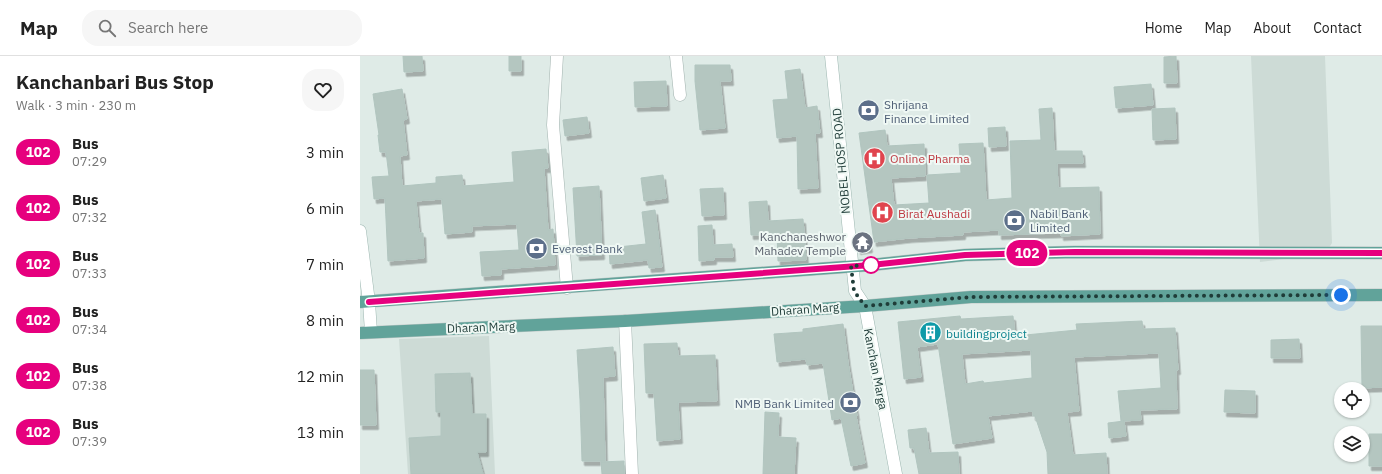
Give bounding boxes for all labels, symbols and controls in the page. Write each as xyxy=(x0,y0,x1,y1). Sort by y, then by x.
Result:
search box xyxy=(82,10,362,46)
text: Map xyxy=(20,16,58,40)
icon: search xyxy=(96,17,118,39)
text: Search here xyxy=(128,18,208,37)
text: Home xyxy=(1145,19,1182,37)
text: Map xyxy=(1204,19,1231,37)
text: About xyxy=(1253,19,1291,37)
text: Contact xyxy=(1313,19,1362,37)
button: heart xyxy=(302,69,344,111)
text: Kanchanbari Bus Stop xyxy=(16,70,214,94)
text: Walk · 3 min · 230 m xyxy=(16,97,136,114)
place label: Shrijana Finance Limited xyxy=(884,97,969,126)
bank icon: Shrijana Finance Limited xyxy=(855,98,881,124)
street label: NOBEL HOSP ROAD xyxy=(829,107,853,215)
text: Bus xyxy=(72,134,99,153)
text: 102 xyxy=(25,143,51,161)
text: 3 min xyxy=(306,143,344,162)
hospital icon: Online Pharma xyxy=(862,145,888,171)
place label: Online Pharma xyxy=(890,151,970,166)
text: 07:29 xyxy=(72,153,107,170)
text: Bus xyxy=(72,190,99,209)
text: 102 xyxy=(25,199,51,217)
text: 6 min xyxy=(306,199,344,218)
hospital icon: Birat Aushadi xyxy=(870,200,896,226)
place label: Birat Aushadi xyxy=(898,206,970,221)
place label: Nabil Bank Limited xyxy=(1030,206,1089,235)
bank icon: Nabil Bank Limited xyxy=(1001,207,1027,233)
text: 07:32 xyxy=(72,209,107,226)
place label: Kanchaneshwor Mahadev Temple xyxy=(754,229,847,258)
temple icon: Kanchaneshwor Mahadev Temple xyxy=(849,230,875,256)
bank icon: Everest Bank xyxy=(523,235,549,261)
line badge: 102 xyxy=(1004,240,1050,266)
place label: Everest Bank xyxy=(552,241,623,256)
text: 102 xyxy=(1014,244,1040,262)
text: Bus xyxy=(72,246,99,265)
text: 102 xyxy=(25,255,51,273)
text: 7 min xyxy=(306,255,344,274)
unlabelled marker xyxy=(862,256,880,274)
text: 07:33 xyxy=(72,265,107,282)
your location xyxy=(1331,285,1351,305)
street label: Dharan Marg xyxy=(770,299,840,319)
text: Bus xyxy=(72,302,99,321)
text: 102 xyxy=(25,311,51,329)
text: 8 min xyxy=(306,311,344,330)
street label: Dharan Marg xyxy=(447,318,516,336)
building icon: buildingproject xyxy=(918,320,944,346)
text: 07:34 xyxy=(72,321,107,338)
place label: buildingproject xyxy=(946,326,1027,341)
street label: Kanchan Marga xyxy=(861,327,891,412)
text: Bus xyxy=(72,358,99,377)
text: 102 xyxy=(25,367,51,385)
text: 12 min xyxy=(297,367,344,386)
text: 07:38 xyxy=(72,377,107,394)
map controls xyxy=(1334,382,1370,462)
button: locate xyxy=(1334,382,1370,418)
bank icon: NMB Bank Limited xyxy=(837,390,863,416)
place label: NMB Bank Limited xyxy=(735,396,834,411)
text: Bus xyxy=(72,414,99,433)
text: 102 xyxy=(25,423,51,441)
text: 13 min xyxy=(297,423,344,442)
button: layers xyxy=(1334,426,1370,462)
text: 07:39 xyxy=(72,433,107,450)

